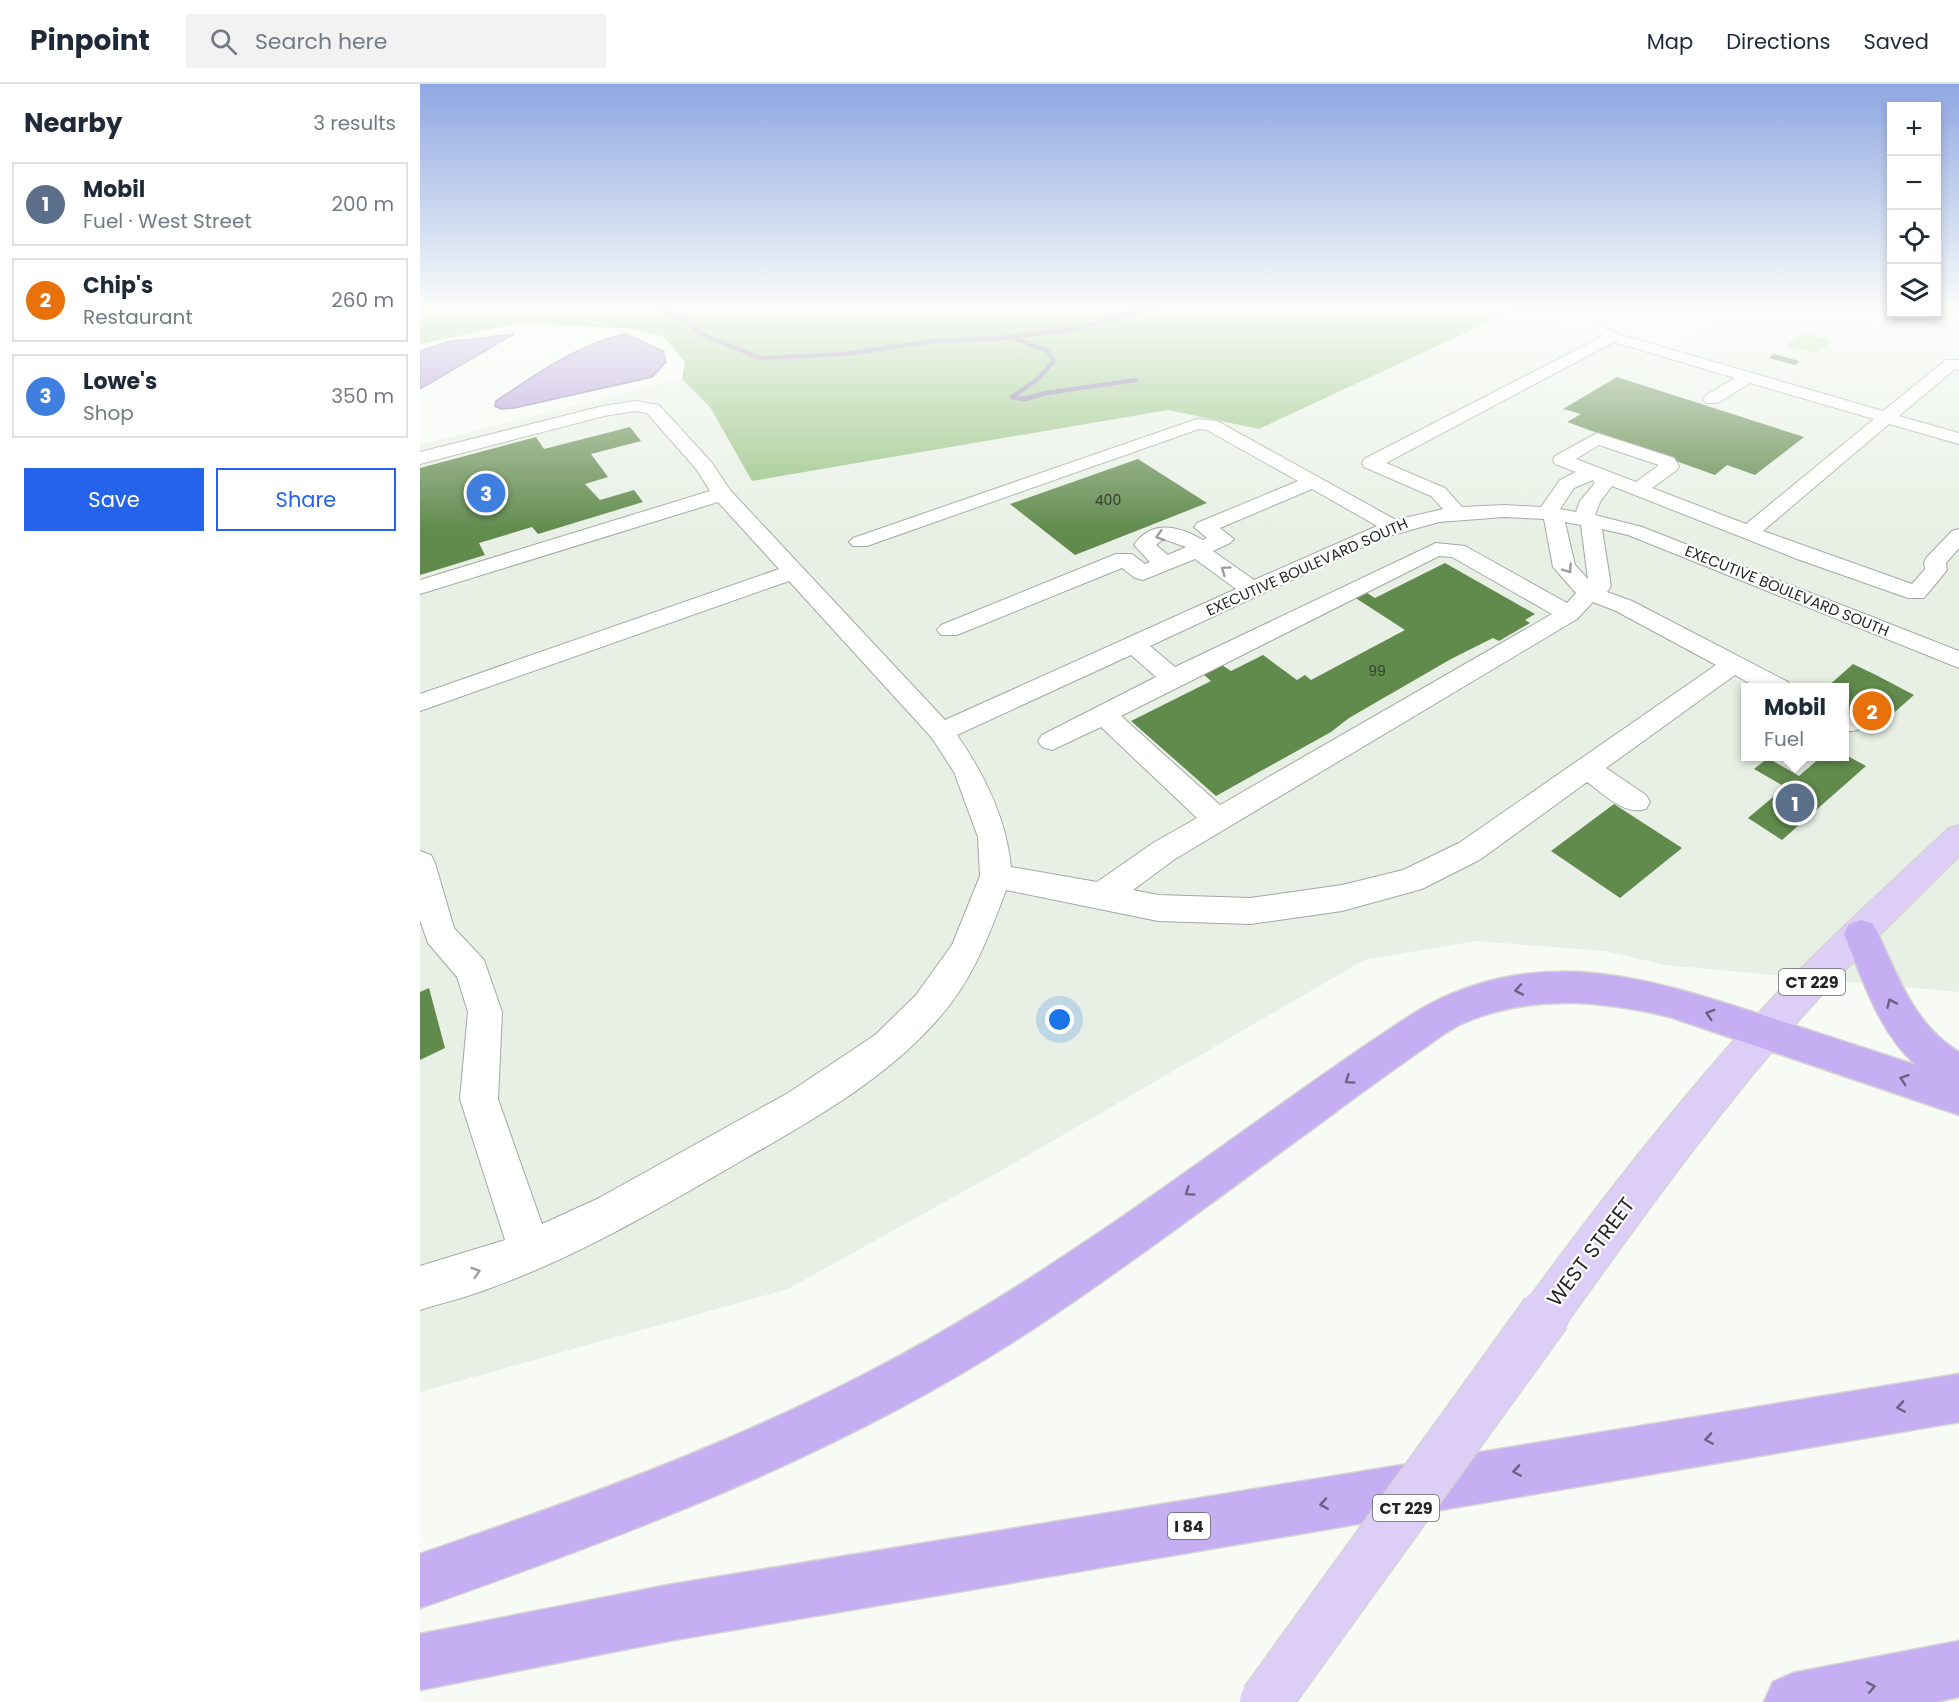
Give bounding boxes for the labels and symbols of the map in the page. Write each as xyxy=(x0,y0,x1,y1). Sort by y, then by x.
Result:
pin: 3 xyxy=(466,470,506,516)
house number: 400 xyxy=(1095,490,1121,510)
street label: EXECUTIVE BOULEVARD SOUTH xyxy=(1203,513,1411,621)
one-way arrow xyxy=(1155,529,1166,541)
street label: EXECUTIVE BOULEVARD SOUTH xyxy=(1682,540,1892,641)
one-way arrow xyxy=(1561,562,1572,573)
one-way arrow xyxy=(1221,566,1232,577)
house number: 99 xyxy=(1368,661,1386,681)
pin: 2 xyxy=(1852,688,1892,734)
pin: 1 xyxy=(1776,780,1814,826)
road number: CT 229 xyxy=(1779,969,1845,995)
one-way arrow xyxy=(1514,983,1524,995)
one-way arrow xyxy=(1886,998,1898,1009)
your location xyxy=(1045,1005,1074,1034)
one-way arrow xyxy=(1705,1009,1716,1021)
one-way arrow xyxy=(1344,1073,1355,1084)
one-way arrow xyxy=(1899,1073,1910,1086)
one-way arrow xyxy=(1185,1185,1196,1196)
street label: WEST STREET xyxy=(1540,1191,1641,1312)
one-way arrow xyxy=(470,1267,481,1279)
one-way arrow xyxy=(1897,1400,1907,1413)
one-way arrow xyxy=(1704,1433,1714,1445)
one-way arrow xyxy=(1512,1465,1521,1477)
road number: CT 229 xyxy=(1373,1495,1439,1521)
one-way arrow xyxy=(1320,1497,1329,1509)
road number: I 84 xyxy=(1168,1513,1210,1539)
one-way arrow xyxy=(1866,1681,1876,1694)

